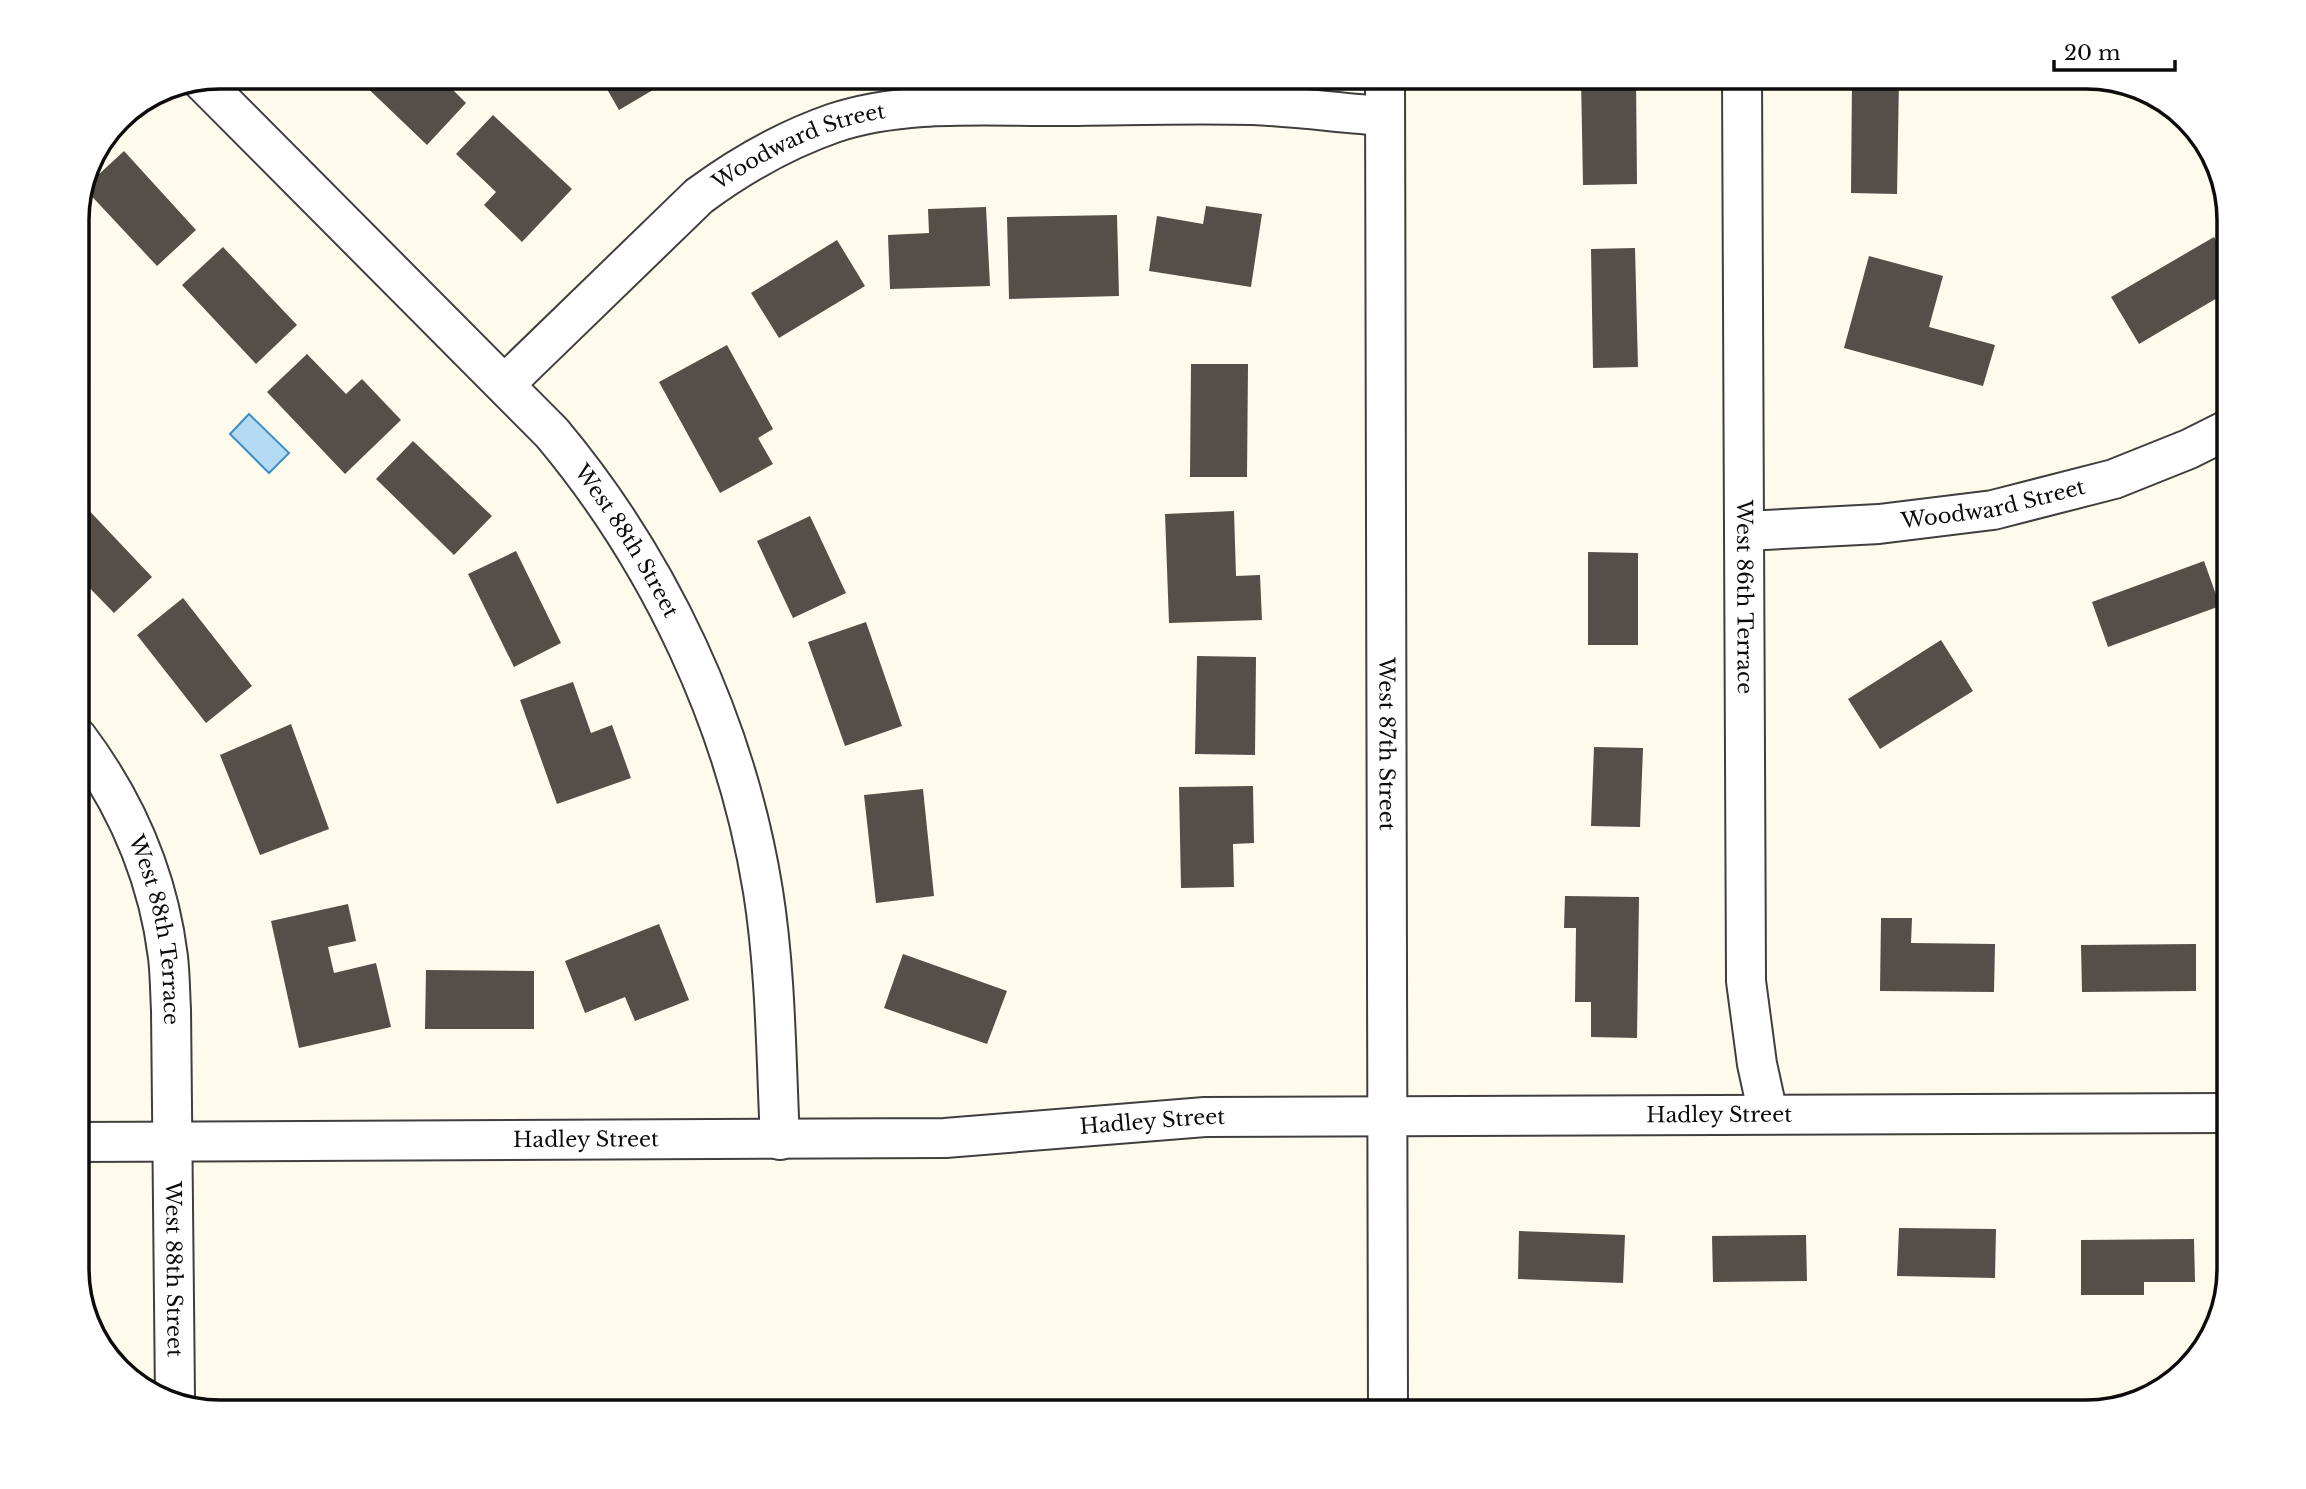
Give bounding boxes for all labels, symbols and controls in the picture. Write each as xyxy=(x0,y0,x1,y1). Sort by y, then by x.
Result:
scale bar xyxy=(2054,28,2175,72)
text: 20 m xyxy=(2064,40,2121,66)
street label: Woodward Street xyxy=(707,98,887,196)
street label: West 88th Street xyxy=(568,459,684,622)
street label: Woodward Street xyxy=(1898,474,2088,534)
street label: West 86th Terrace xyxy=(1731,499,1758,694)
street label: West 87th Street xyxy=(1373,656,1400,831)
street label: West 88th Terrace xyxy=(123,830,184,1025)
street label: Hadley Street xyxy=(1646,1102,1792,1128)
street label: Hadley Street xyxy=(1079,1104,1225,1140)
street label: Hadley Street xyxy=(513,1126,659,1153)
street label: West 88th Street xyxy=(160,1180,188,1357)

